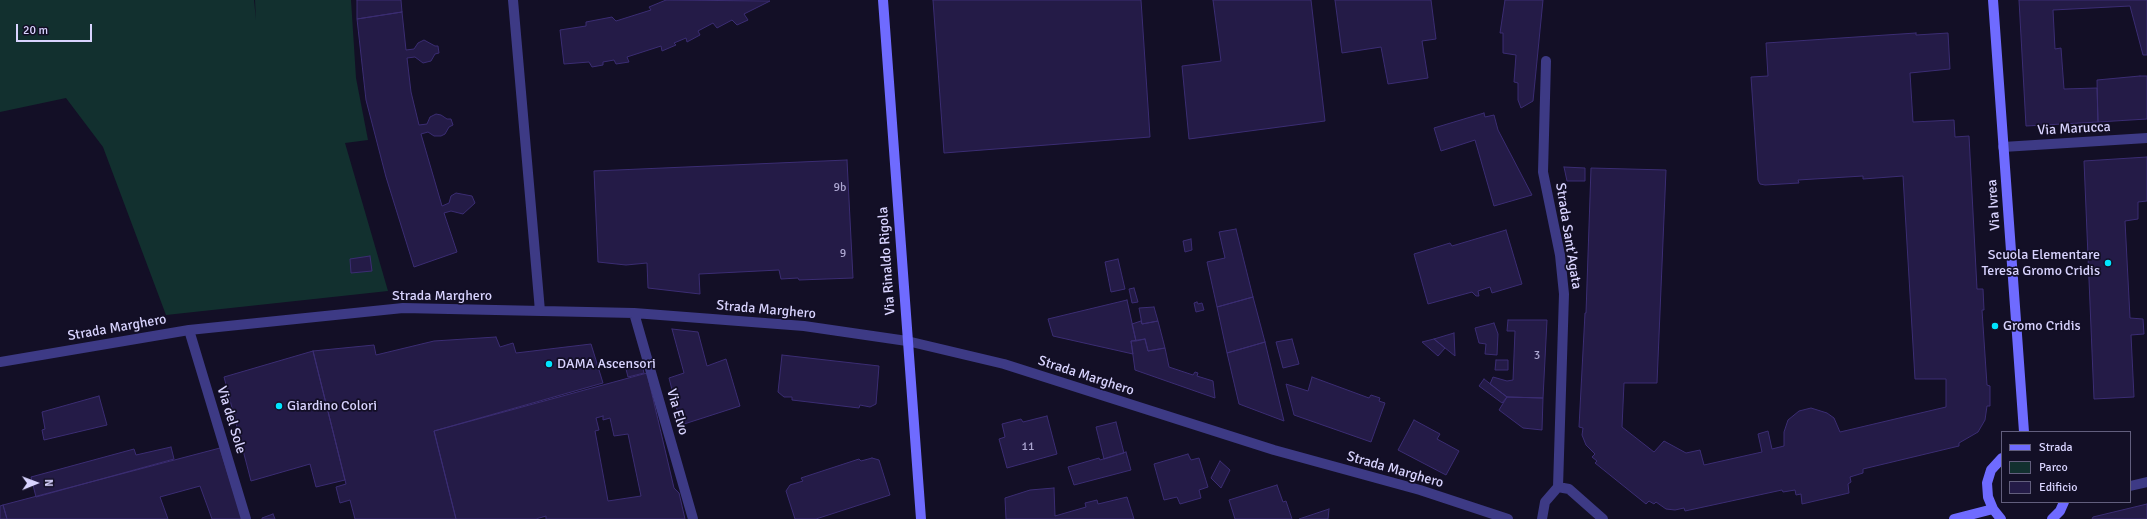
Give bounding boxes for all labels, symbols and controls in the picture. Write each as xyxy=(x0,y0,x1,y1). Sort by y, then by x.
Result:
scale bar xyxy=(18,16,94,42)
text: 20 m xyxy=(23,23,48,38)
street label: Via Marucca xyxy=(2037,119,2111,139)
street label: Via Ivrea xyxy=(1984,179,2004,231)
house number: 9b xyxy=(834,181,846,195)
street label: Strada Sant'Agata xyxy=(1551,182,1585,290)
street label: Via Rinaldo Rigola xyxy=(875,206,899,316)
house number: 9 xyxy=(840,247,846,261)
place label: Scuola Elementare Teresa Gromo Cridis xyxy=(1981,247,2100,280)
marker: Scuola Elementare Teresa Gromo Cridis xyxy=(2103,258,2113,268)
street label: Strada Marghero xyxy=(392,288,492,304)
street label: Strada Marghero xyxy=(715,297,817,323)
street label: Strada Marghero xyxy=(66,311,168,345)
place label: Gromo Cridis xyxy=(2003,318,2081,334)
marker: Gromo Cridis xyxy=(1990,321,2000,331)
house number: 3 xyxy=(1534,349,1540,363)
street label: Strada Marghero xyxy=(1036,353,1136,399)
place label: DAMA Ascensori xyxy=(557,356,656,372)
marker: DAMA Ascensori xyxy=(544,359,554,369)
street label: Via del Sole xyxy=(213,384,249,456)
street label: Via Elvo xyxy=(662,387,692,437)
place label: Giardino Colori xyxy=(287,398,377,414)
marker: Giardino Colori xyxy=(274,401,284,411)
legend xyxy=(2001,431,2131,503)
house number: 11 xyxy=(1022,440,1034,454)
text: Strada xyxy=(2039,440,2073,455)
street label: Strada Marghero xyxy=(1345,448,1445,492)
text: Parco xyxy=(2039,460,2068,475)
north arrow xyxy=(16,463,56,503)
text: N xyxy=(42,479,55,487)
text: Edificio xyxy=(2039,480,2077,495)

